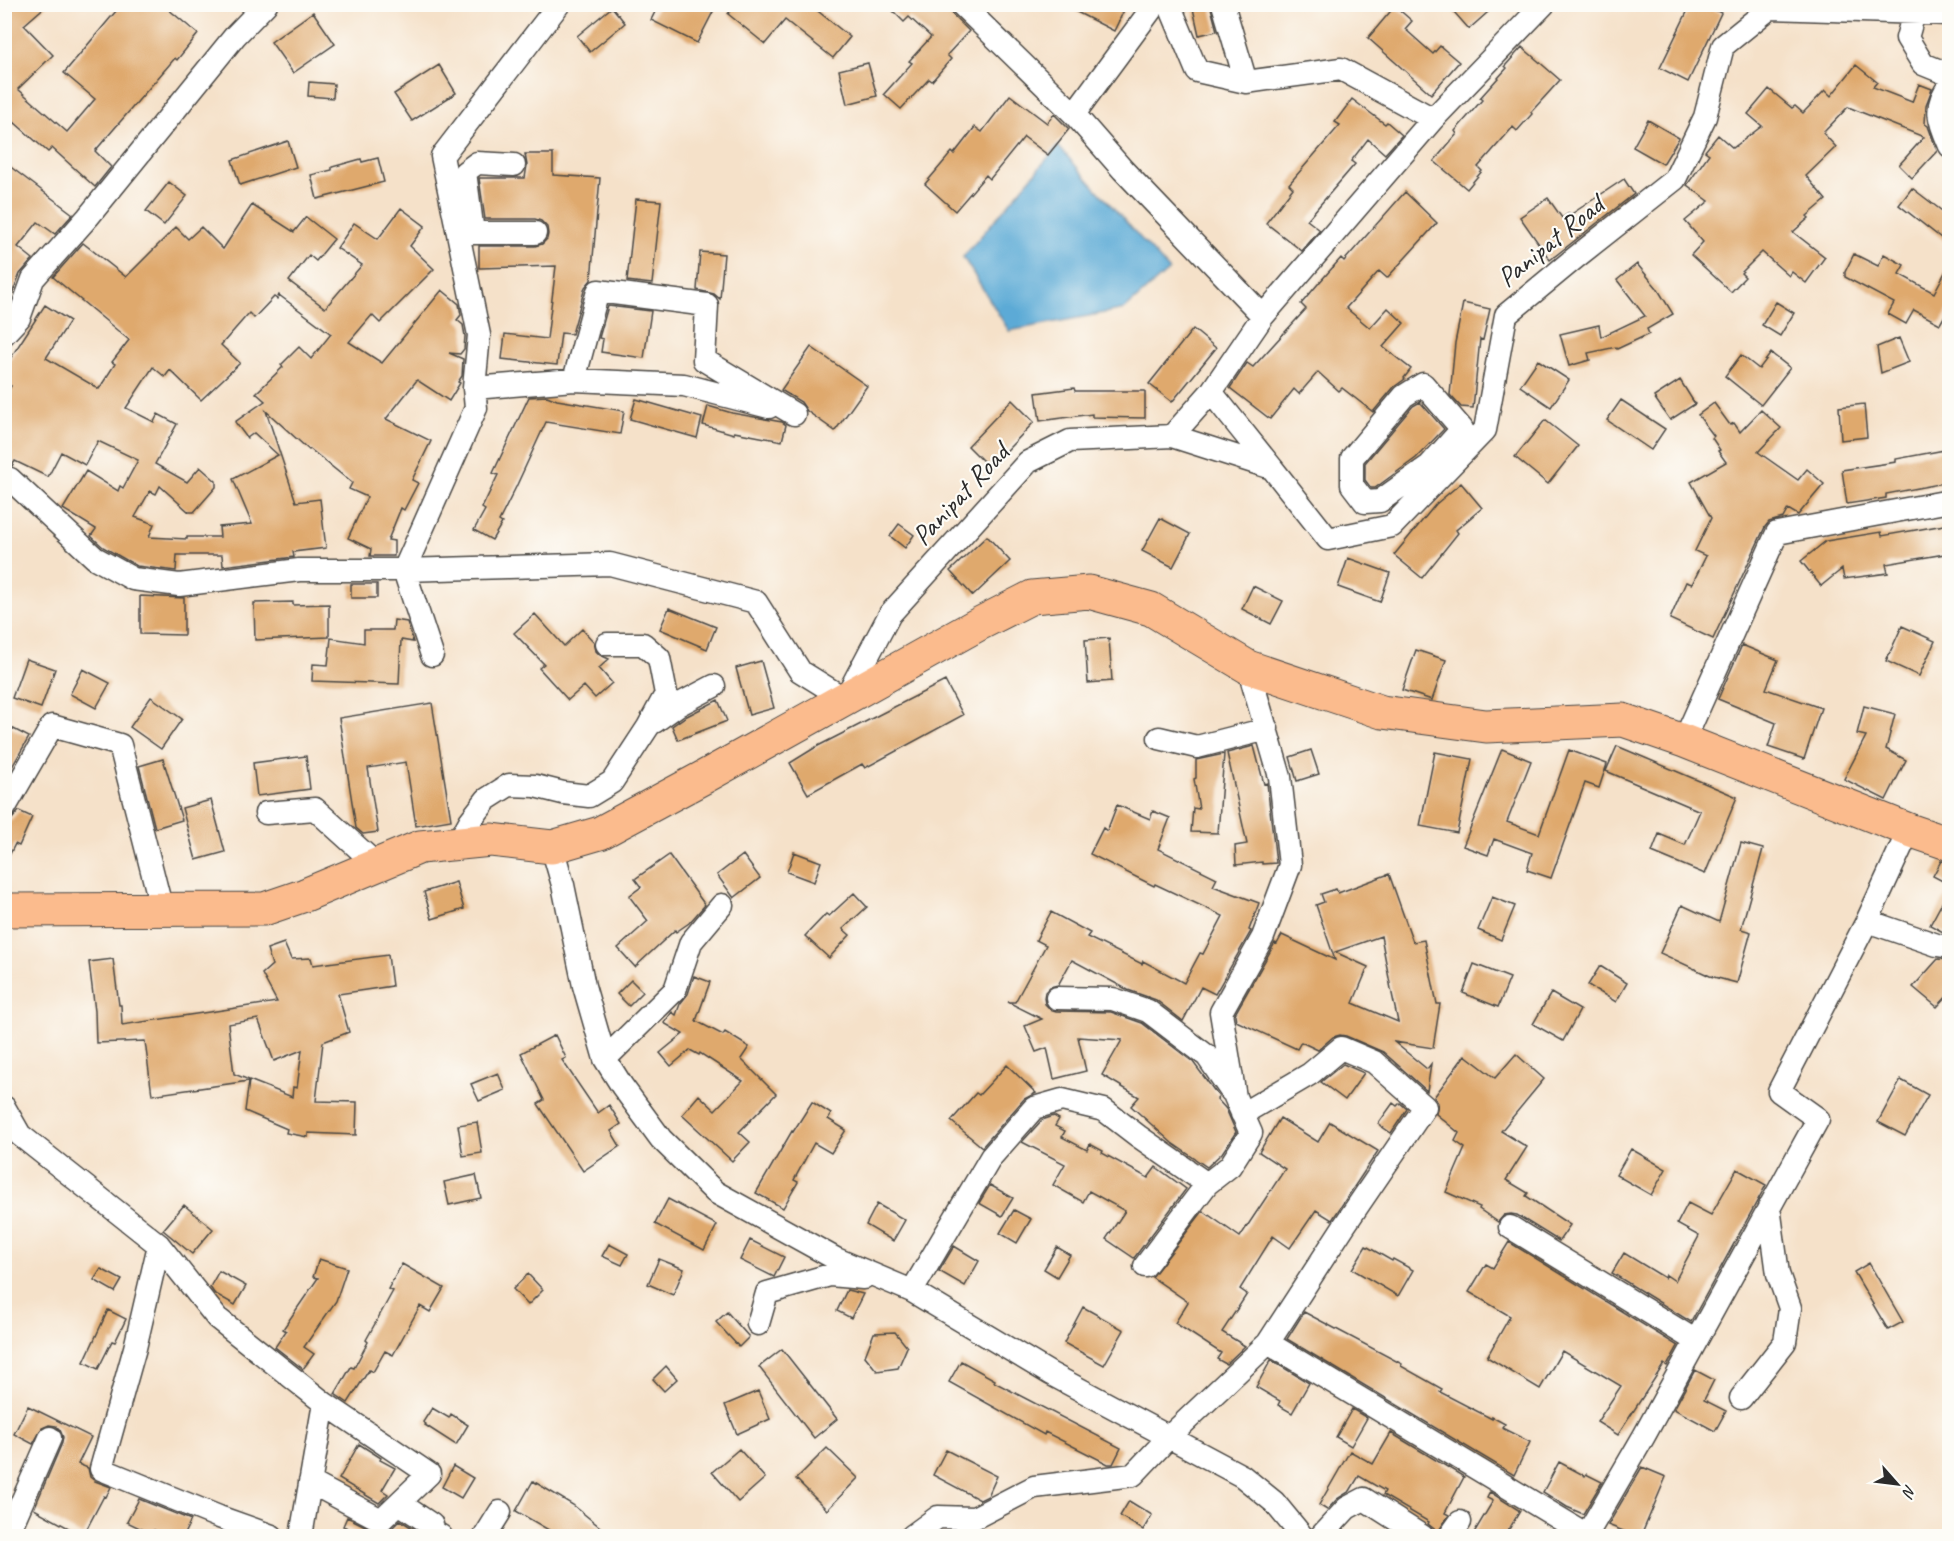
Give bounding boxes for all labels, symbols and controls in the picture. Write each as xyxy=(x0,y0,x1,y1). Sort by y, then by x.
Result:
street label: Panipat Road xyxy=(1490,185,1613,295)
street label: Panipat Road xyxy=(904,433,1019,552)
north arrow xyxy=(1867,1454,1927,1514)
text: N xyxy=(1897,1482,1921,1502)

